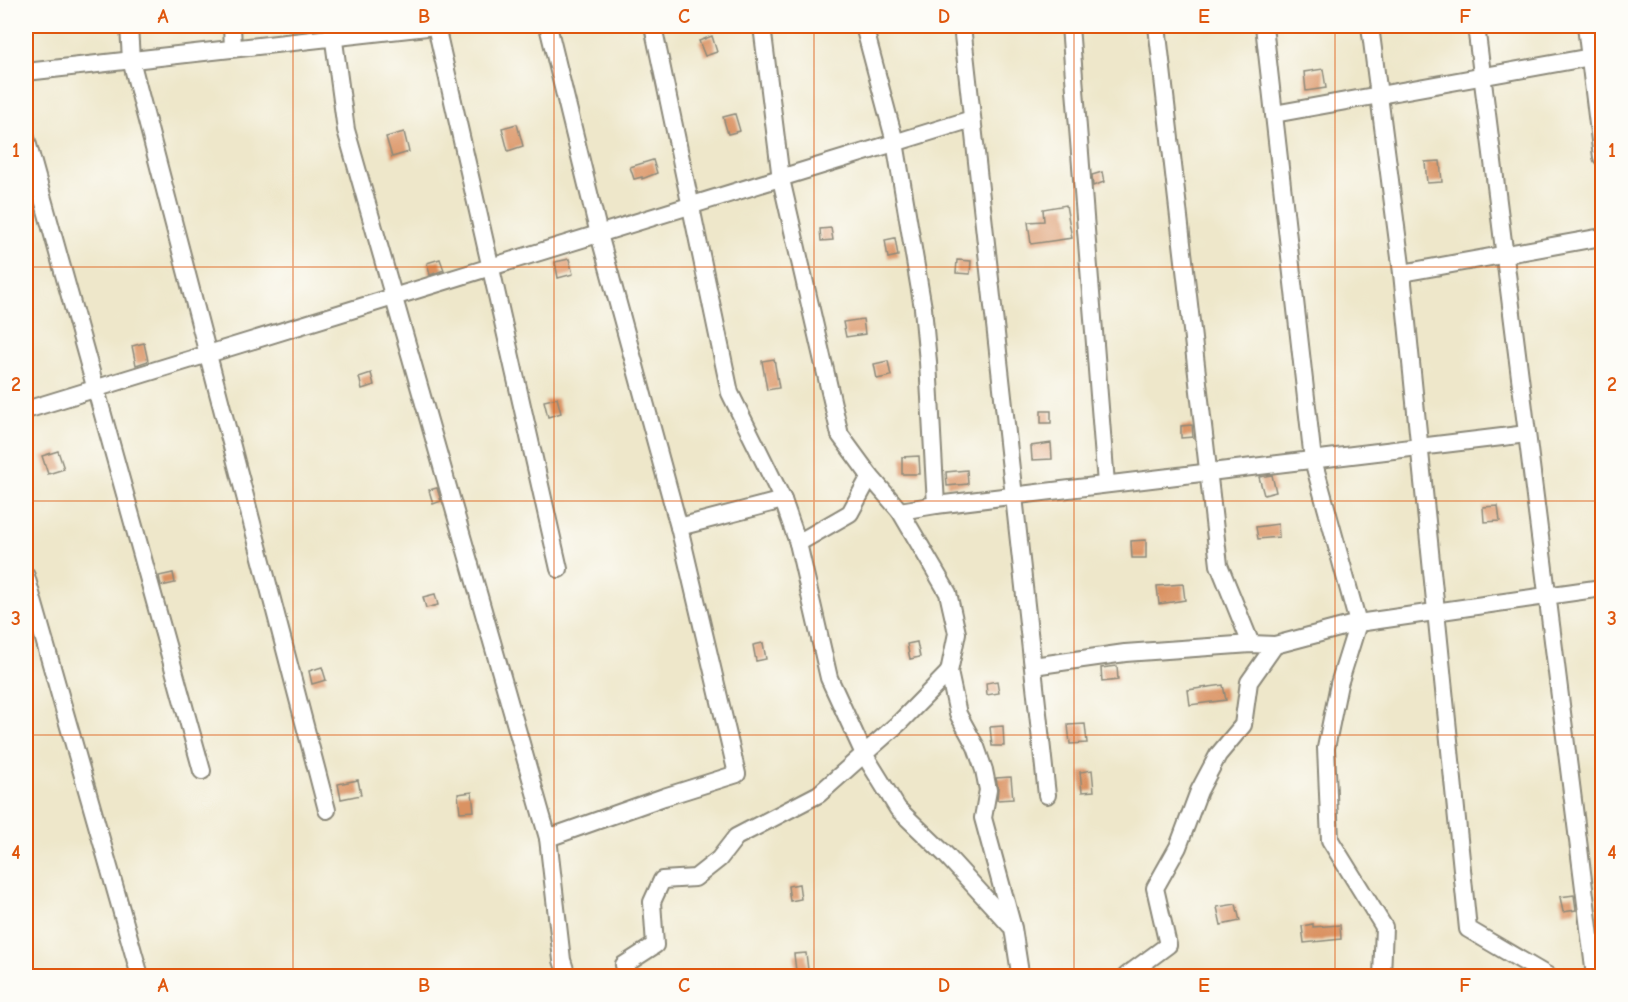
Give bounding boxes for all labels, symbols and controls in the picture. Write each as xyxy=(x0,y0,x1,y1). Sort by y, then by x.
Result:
text: A xyxy=(157,5,169,28)
text: B xyxy=(418,5,430,28)
text: C xyxy=(678,5,690,28)
text: D xyxy=(938,5,950,28)
text: E xyxy=(1198,5,1210,28)
text: F xyxy=(1459,5,1471,28)
text: 1 xyxy=(12,139,20,162)
text: 1 xyxy=(1608,139,1616,162)
text: 2 xyxy=(11,373,21,396)
text: 2 xyxy=(1607,373,1617,396)
text: 3 xyxy=(11,607,21,630)
text: 3 xyxy=(1607,607,1617,630)
text: 4 xyxy=(11,841,21,864)
text: 4 xyxy=(1607,841,1617,864)
text: A xyxy=(157,974,169,997)
text: B xyxy=(418,974,430,997)
text: C xyxy=(678,974,690,997)
text: D xyxy=(938,974,950,997)
text: E xyxy=(1198,974,1210,997)
text: F xyxy=(1459,974,1471,997)

